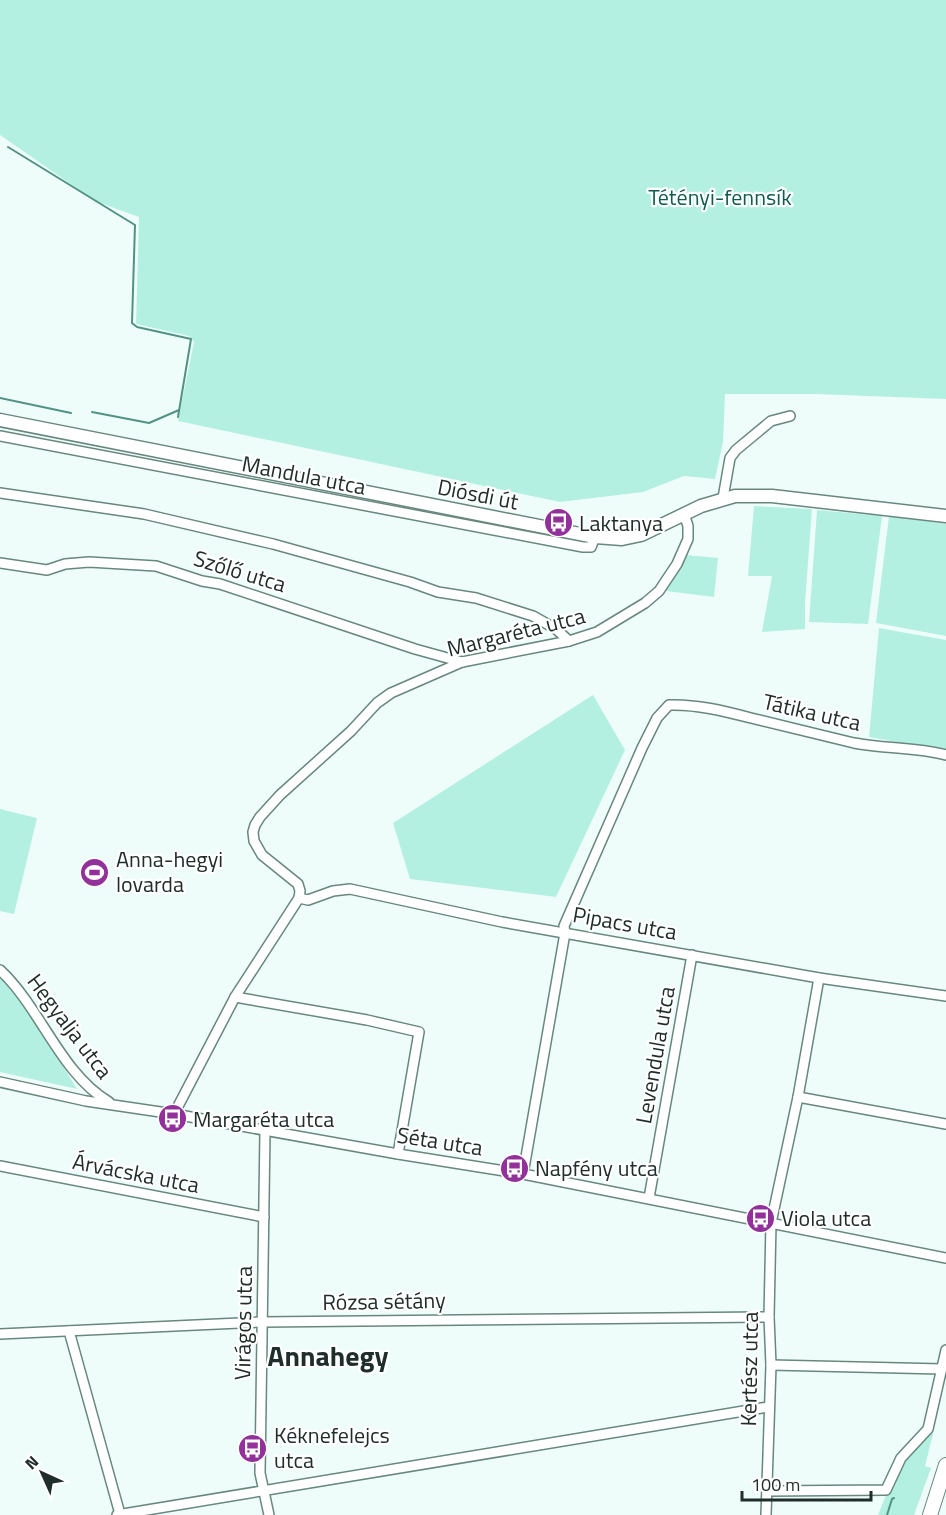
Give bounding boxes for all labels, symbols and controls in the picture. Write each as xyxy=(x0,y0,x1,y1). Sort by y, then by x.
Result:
park label: Tétényi-fennsík xyxy=(648,180,792,214)
street label: Mandula utca xyxy=(239,446,369,504)
street label: Diósdi út xyxy=(435,470,522,519)
place label: Laktanya xyxy=(579,506,663,540)
bus stop icon: Laktanya xyxy=(542,507,574,539)
street label: Szőlő utca xyxy=(190,541,290,601)
street label: Margaréta utca xyxy=(443,598,589,666)
street label: Tátika utca xyxy=(760,684,864,740)
place label: Anna-hegyi lovarda xyxy=(116,842,223,901)
sports icon: Anna-hegyi lovarda xyxy=(79,856,111,888)
street label: Pipacs utca xyxy=(570,897,680,949)
street label: Hegyalja utca xyxy=(19,966,121,1086)
street label: Levendula utca xyxy=(626,984,684,1126)
place label: Margaréta utca xyxy=(193,1102,334,1136)
bus stop icon: Margaréta utca xyxy=(156,1103,188,1135)
street label: Séta utca xyxy=(395,1117,485,1165)
street label: Árvácska utca xyxy=(70,1144,202,1202)
place label: Napfény utca xyxy=(535,1151,658,1185)
bus stop icon: Napfény utca xyxy=(498,1152,530,1184)
place label: Viola utca xyxy=(781,1201,871,1235)
bus stop icon: Viola utca xyxy=(744,1202,776,1234)
street label: Virágos utca xyxy=(225,1266,261,1380)
street label: Rózsa sétány xyxy=(322,1283,446,1319)
street label: Kertész utca xyxy=(731,1311,767,1427)
district label: Annahegy xyxy=(268,1334,388,1377)
place label: Kéknefelejcs utca xyxy=(274,1418,390,1477)
bus stop icon: Kéknefelejcs utca xyxy=(237,1432,269,1464)
north arrow xyxy=(12,1443,72,1503)
text: N xyxy=(19,1450,44,1475)
scale bar xyxy=(742,1464,871,1502)
text: 100 m xyxy=(751,1471,800,1498)

